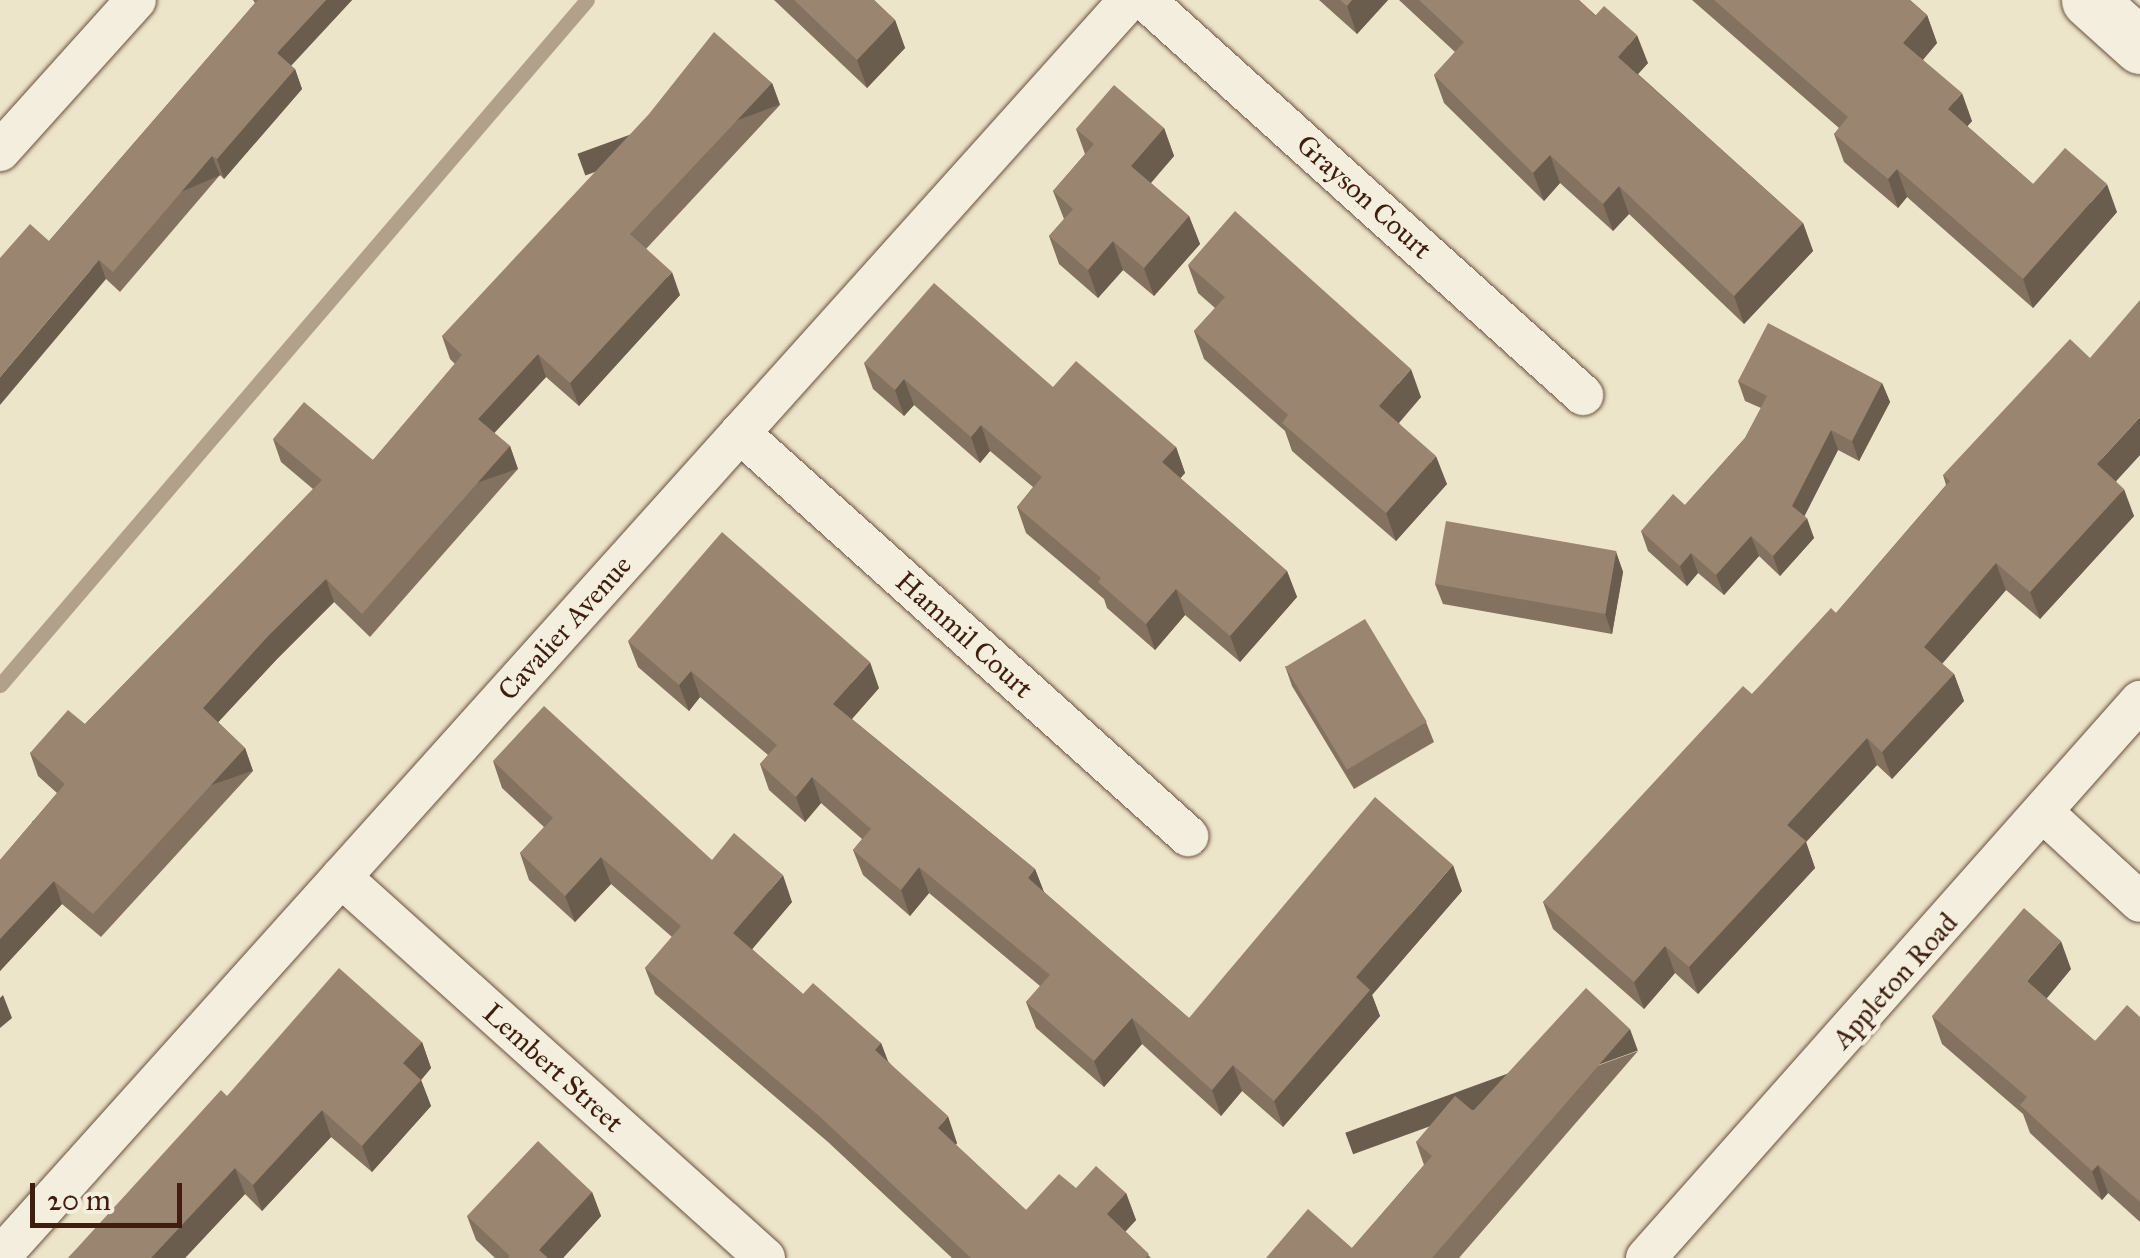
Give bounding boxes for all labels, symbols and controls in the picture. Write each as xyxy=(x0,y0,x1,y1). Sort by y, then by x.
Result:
street label: Grayson Court xyxy=(1290,128,1438,266)
street label: Cavalier Avenue xyxy=(491,549,639,707)
street label: Hammil Court xyxy=(888,565,1040,705)
street label: Appleton Road xyxy=(1825,906,1965,1056)
street label: Lembert Street xyxy=(476,996,630,1140)
scale bar xyxy=(35,1163,188,1225)
text: 20 m xyxy=(47,1182,111,1218)

